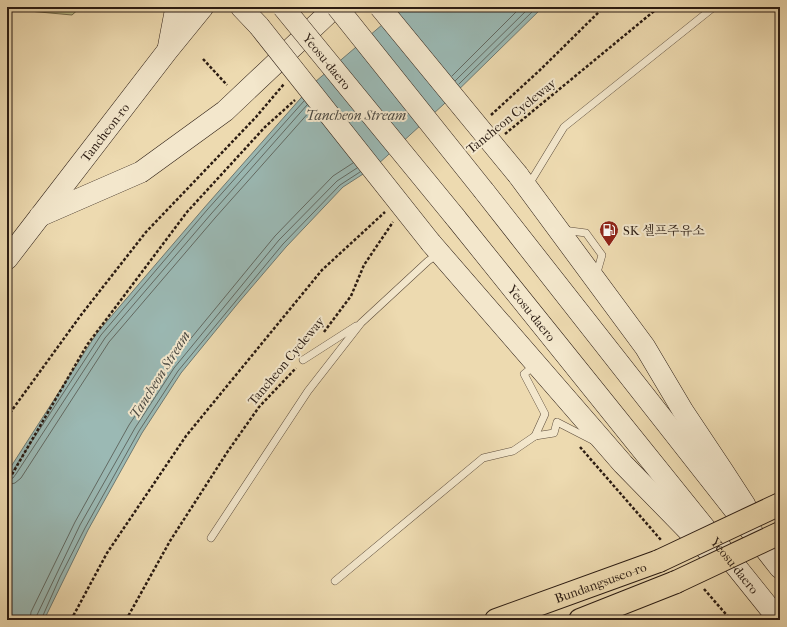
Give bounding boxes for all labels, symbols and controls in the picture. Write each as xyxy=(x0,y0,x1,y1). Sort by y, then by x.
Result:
street label: Yeosu-daero xyxy=(299,29,355,92)
street label: Tancheon Cycleway xyxy=(463,75,560,157)
street label: Tancheon-ro xyxy=(77,100,132,165)
water label: Tancheon Stream xyxy=(306,107,406,124)
fuel station icon: SK 셀프주유소 xyxy=(598,219,620,247)
place label: SK 셀프주유소 xyxy=(623,223,705,238)
street label: Yeosu-daero xyxy=(504,281,559,344)
street label: Tancheon Cycleway xyxy=(245,313,328,408)
water label: Tancheon Stream xyxy=(126,328,194,422)
street label: Yeosu-daero xyxy=(707,533,762,597)
street label: Bundangsuseo-ro xyxy=(552,559,649,606)

